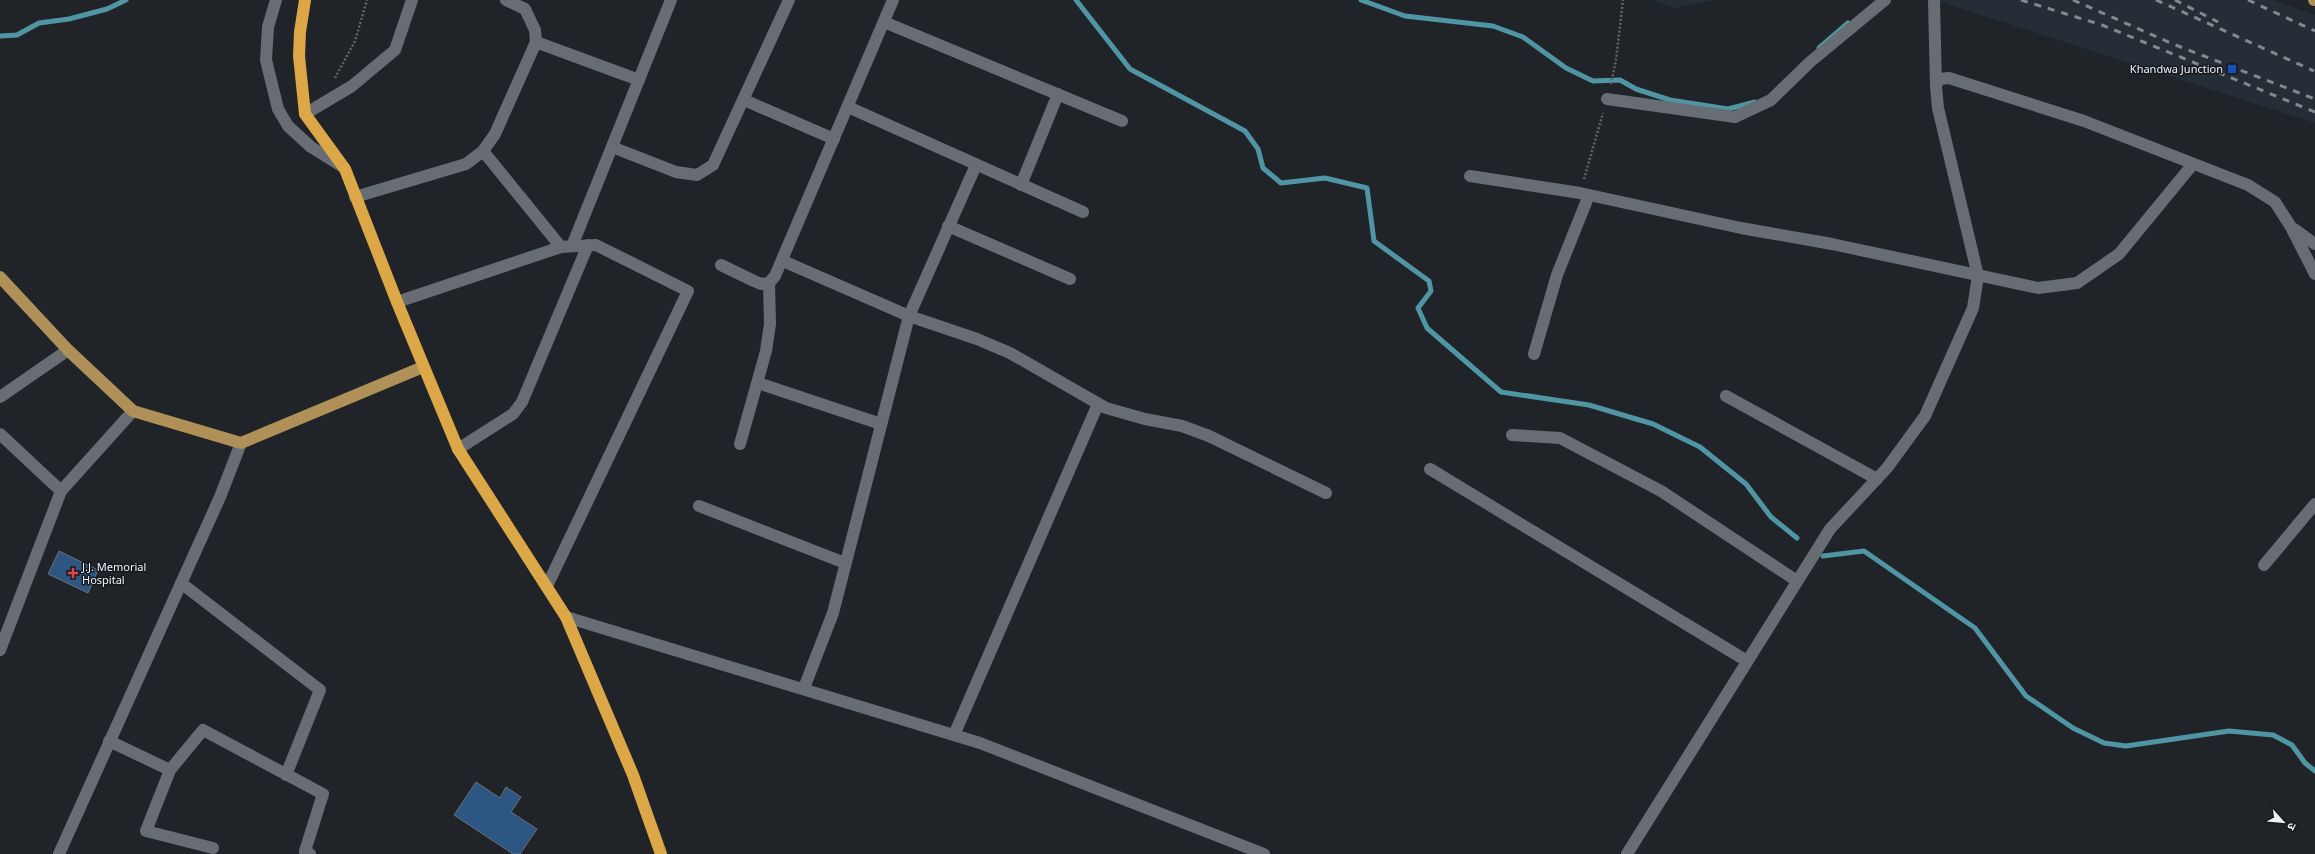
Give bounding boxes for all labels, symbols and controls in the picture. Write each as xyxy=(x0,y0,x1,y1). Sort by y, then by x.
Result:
place label: Khandwa Junction xyxy=(2130,63,2223,77)
marker: Khandwa Junction xyxy=(2226,63,2238,75)
place label: J.J. Memorial Hospital xyxy=(81,561,146,588)
marker: J.J. Memorial Hospital xyxy=(67,567,79,579)
north arrow xyxy=(2263,802,2303,842)
text: उ xyxy=(2283,820,2299,833)

